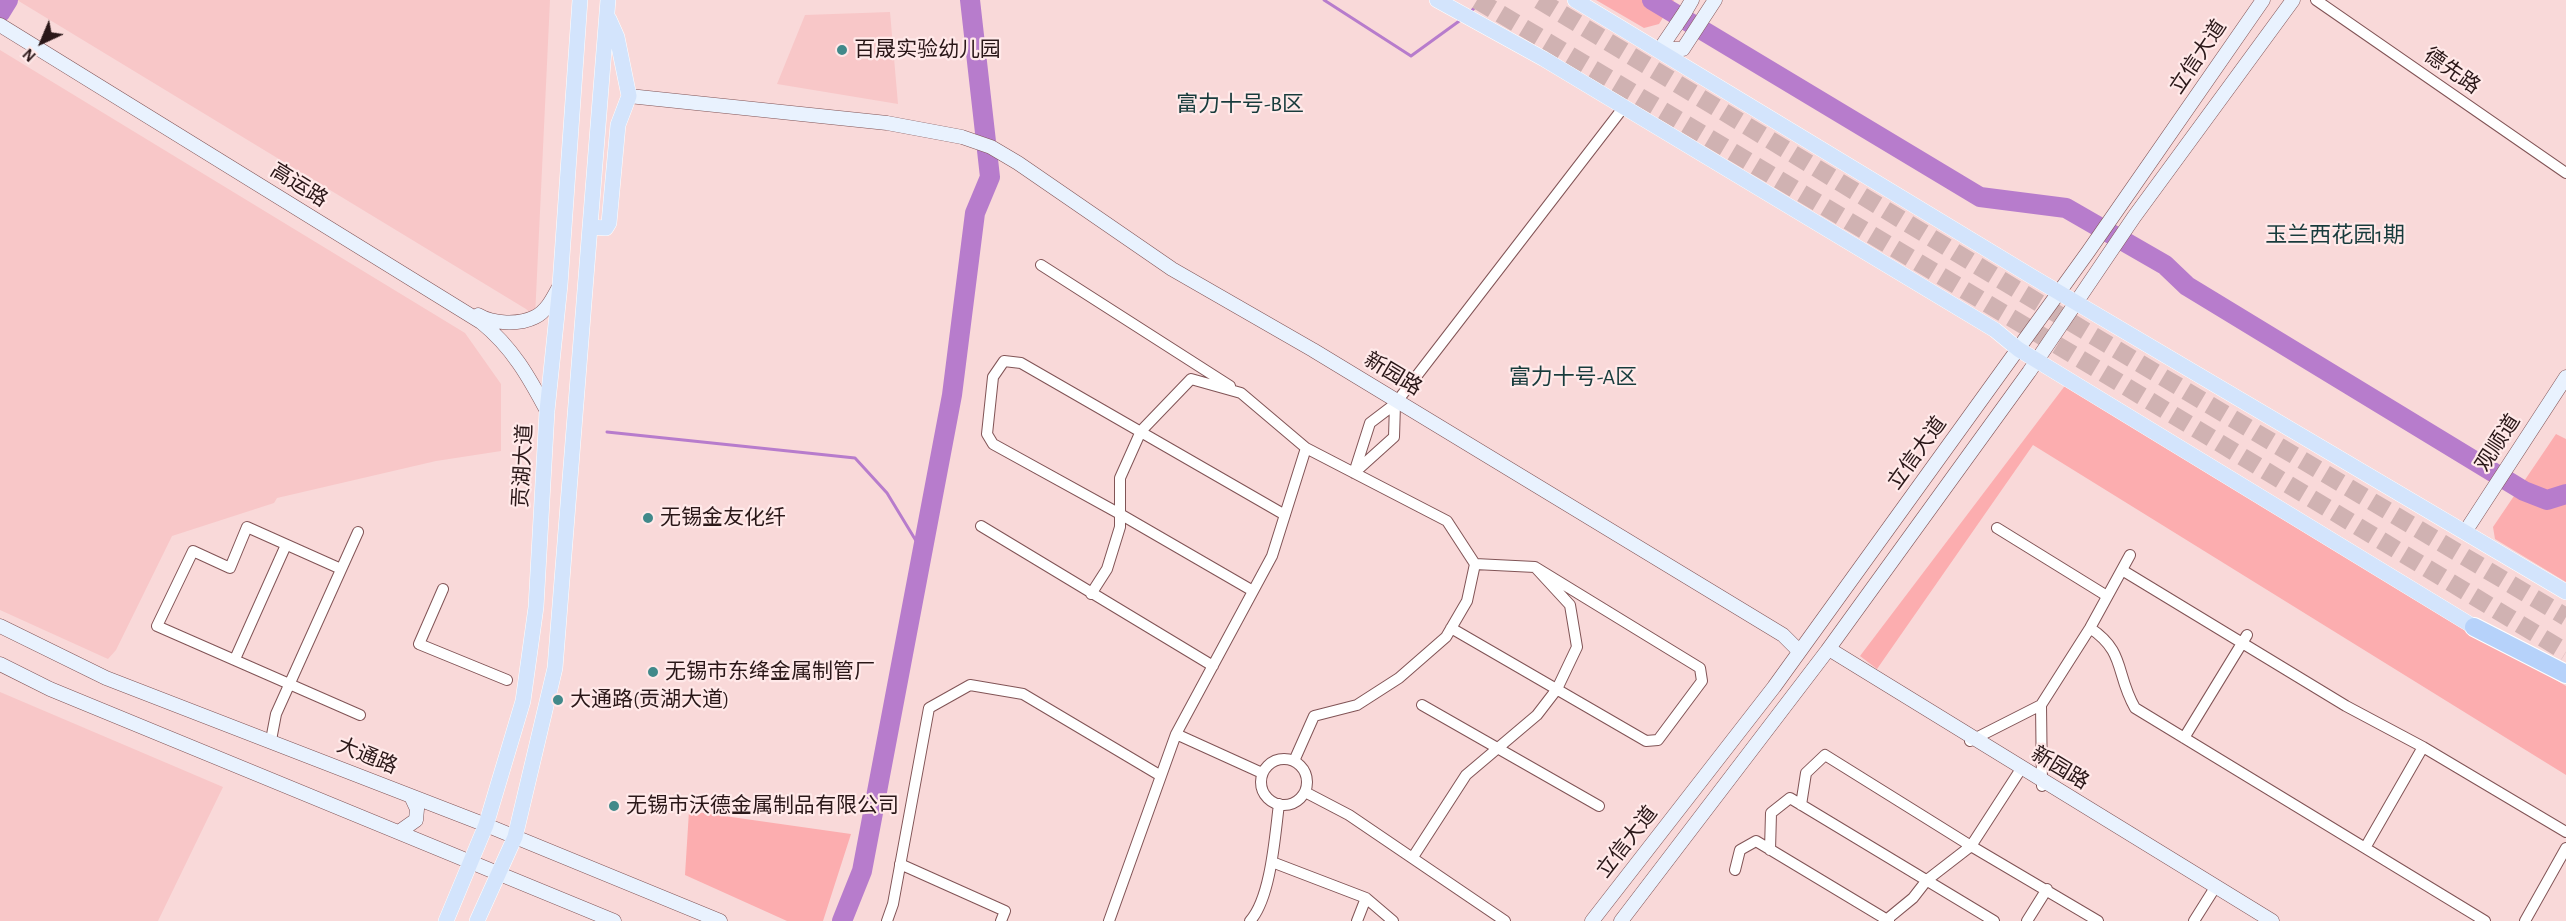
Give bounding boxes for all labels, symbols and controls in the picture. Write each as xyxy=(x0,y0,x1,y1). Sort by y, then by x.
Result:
north arrow xyxy=(12,12,72,72)
street label: 立信大道 xyxy=(2164,15,2232,99)
place label: 百晟实验幼儿园 xyxy=(854,37,1001,63)
marker: 百晟实验幼儿园 xyxy=(835,43,849,57)
street label: 德先路 xyxy=(2419,43,2485,99)
text: N xyxy=(20,45,39,65)
district label: 富力十号-B区 xyxy=(1176,91,1304,117)
street label: 高运路 xyxy=(266,158,332,212)
district label: 玉兰西花园1期 xyxy=(2265,222,2405,248)
street label: 新园路 xyxy=(1360,347,1426,401)
district label: 富力十号-A区 xyxy=(1509,364,1637,390)
street label: 观顺道 xyxy=(2470,410,2526,476)
street label: 立信大道 xyxy=(1882,412,1952,494)
street label: 贡湖大道 xyxy=(508,423,538,509)
place label: 无锡金友化纤 xyxy=(660,505,786,531)
marker: 无锡金友化纤 xyxy=(641,511,655,525)
place label: 无锡市东绛金属制管厂 xyxy=(665,659,875,685)
marker: 无锡市东绛金属制管厂 xyxy=(646,665,660,679)
place label: 大通路(贡湖大道) xyxy=(570,687,729,713)
marker: 大通路(贡湖大道) xyxy=(551,693,565,707)
street label: 大通路 xyxy=(333,733,401,779)
street label: 新园路 xyxy=(2027,741,2093,795)
place label: 无锡市沃德金属制品有限公司 xyxy=(626,793,899,819)
marker: 无锡市沃德金属制品有限公司 xyxy=(607,799,621,813)
street label: 立信大道 xyxy=(1591,801,1663,883)

